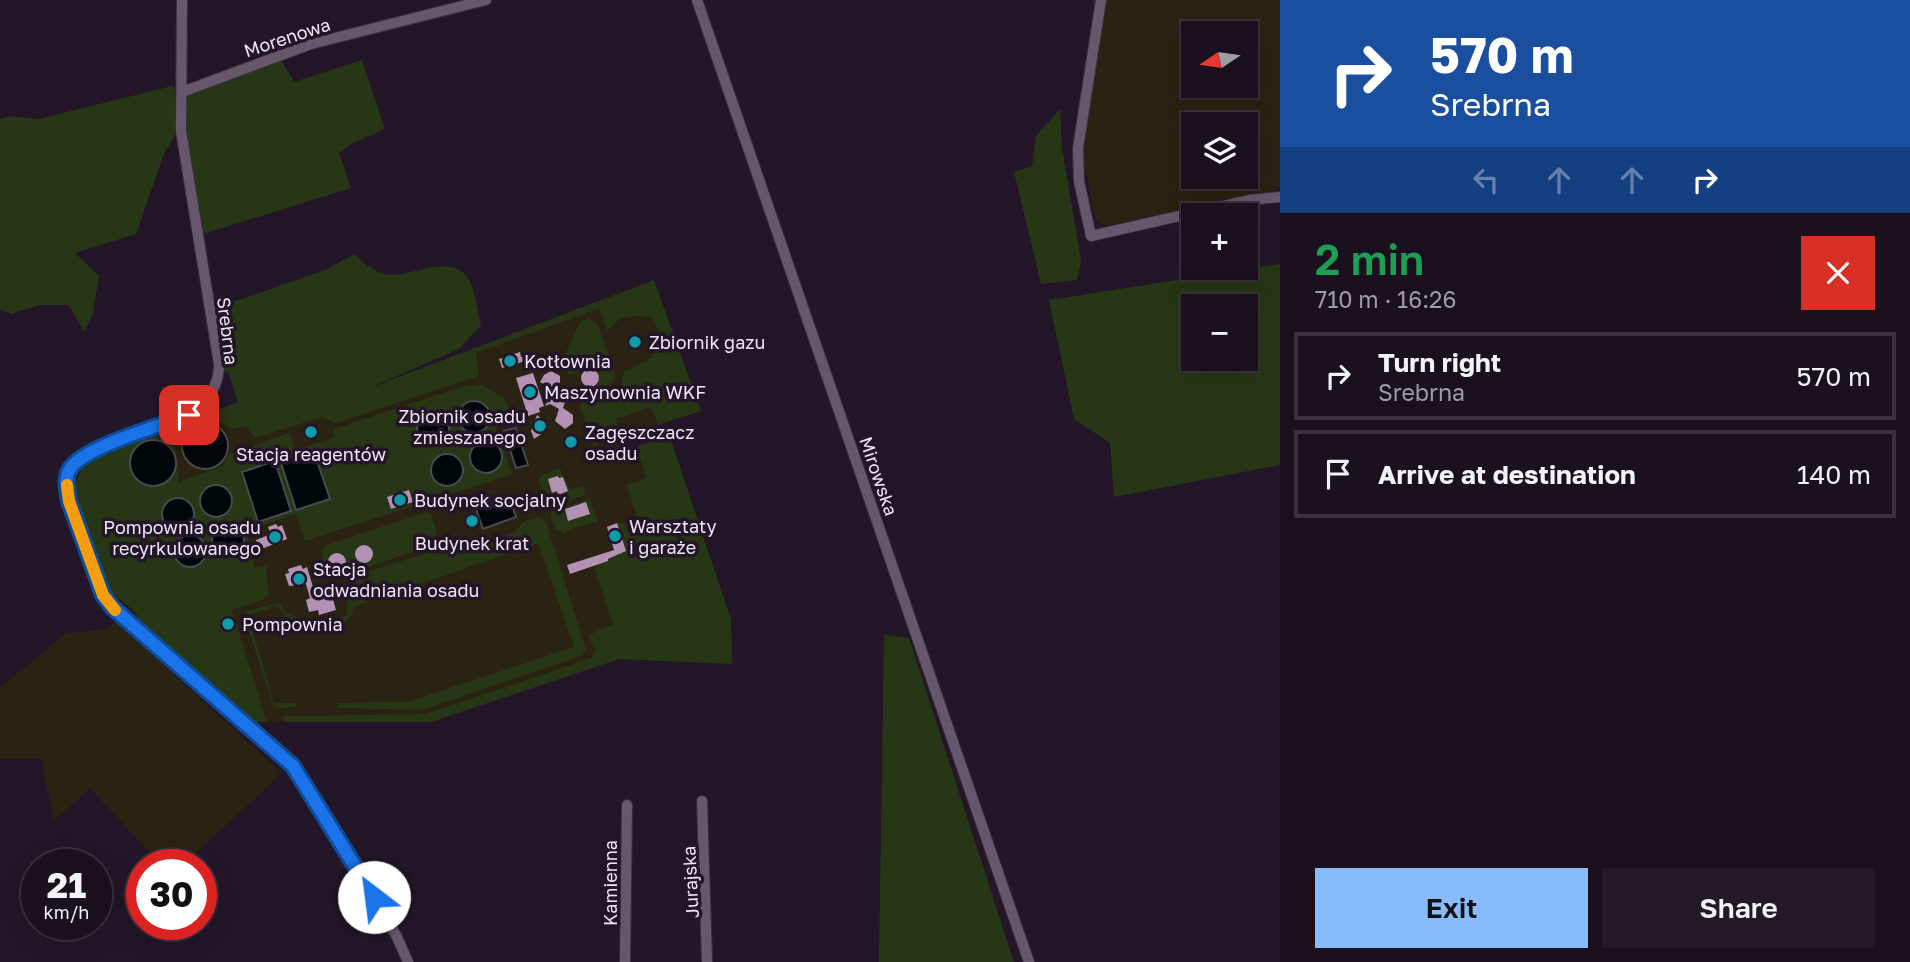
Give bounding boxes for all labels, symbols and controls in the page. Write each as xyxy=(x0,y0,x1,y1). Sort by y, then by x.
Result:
street label: Morenowa xyxy=(241,13,333,61)
north arrow xyxy=(1181,21,1258,98)
map controls xyxy=(1181,21,1258,371)
text: 570 m xyxy=(1430,25,1574,84)
icon: right xyxy=(1315,28,1406,119)
text: Srebrna xyxy=(1430,85,1551,123)
button: layers xyxy=(1181,112,1258,189)
icon: left xyxy=(1467,161,1505,199)
icon: ahead xyxy=(1540,161,1578,199)
icon: ahead xyxy=(1613,161,1651,199)
icon: right xyxy=(1686,161,1724,199)
button: + xyxy=(1181,203,1258,280)
text: 2 min xyxy=(1315,234,1424,284)
button: close xyxy=(1801,236,1875,310)
text: 710 m · 16:26 xyxy=(1315,285,1456,313)
button: − xyxy=(1181,294,1258,371)
street label: Srebrna xyxy=(213,296,243,366)
place label: Zbiornik gazu xyxy=(649,331,765,353)
marker: Zbiornik gazu xyxy=(627,334,643,350)
text: Turn right xyxy=(1378,347,1501,378)
place label: Kotłownia xyxy=(524,350,611,372)
marker: Kotłownia xyxy=(502,353,518,369)
icon: right xyxy=(1319,357,1357,395)
text: 570 m xyxy=(1797,361,1871,392)
text: Srebrna xyxy=(1378,378,1465,406)
place label: Maszynownia WKF xyxy=(544,381,706,403)
marker: Maszynownia WKF xyxy=(522,384,538,400)
pin xyxy=(159,385,219,445)
icon: arrive xyxy=(170,396,208,434)
place label: Zbiornik osadu zmieszanego xyxy=(398,405,526,448)
marker: Zbiornik osadu zmieszanego xyxy=(532,418,548,434)
place label: Zagęszczacz osadu xyxy=(585,421,694,464)
marker: Stacja reagentów xyxy=(303,424,319,440)
marker: Zagęszczacz osadu xyxy=(563,434,579,450)
street label: Mirowska xyxy=(855,434,903,518)
place label: Stacja reagentów xyxy=(236,443,386,465)
icon: arrive xyxy=(1319,455,1357,493)
text: Arrive at destination xyxy=(1378,459,1636,490)
text: 140 m xyxy=(1797,459,1871,490)
place label: Budynek socjalny xyxy=(414,489,566,511)
marker: Budynek socjalny xyxy=(392,492,408,508)
marker: Budynek krat xyxy=(464,513,480,529)
place label: Warsztaty i garaże xyxy=(629,515,717,558)
place label: Pompownia osadu recyrkulowanego xyxy=(103,516,261,559)
marker: Warsztaty i garaże xyxy=(607,528,623,544)
marker: Pompownia osadu recyrkulowanego xyxy=(267,529,283,545)
place label: Budynek krat xyxy=(415,532,529,554)
place label: Stacja odwadniania osadu xyxy=(313,558,479,601)
marker: Stacja odwadniania osadu xyxy=(291,571,307,587)
place label: Pompownia xyxy=(242,613,343,635)
marker: Pompownia xyxy=(220,616,236,632)
street label: Kamienna xyxy=(599,840,621,926)
street label: Jurajska xyxy=(677,845,703,919)
speed limit sign: 30 xyxy=(126,849,217,940)
position arrow xyxy=(337,860,411,934)
text: 21 xyxy=(47,864,86,906)
button: Exit xyxy=(1315,868,1588,948)
button: Share xyxy=(1602,868,1875,948)
text: km/h xyxy=(44,901,89,923)

